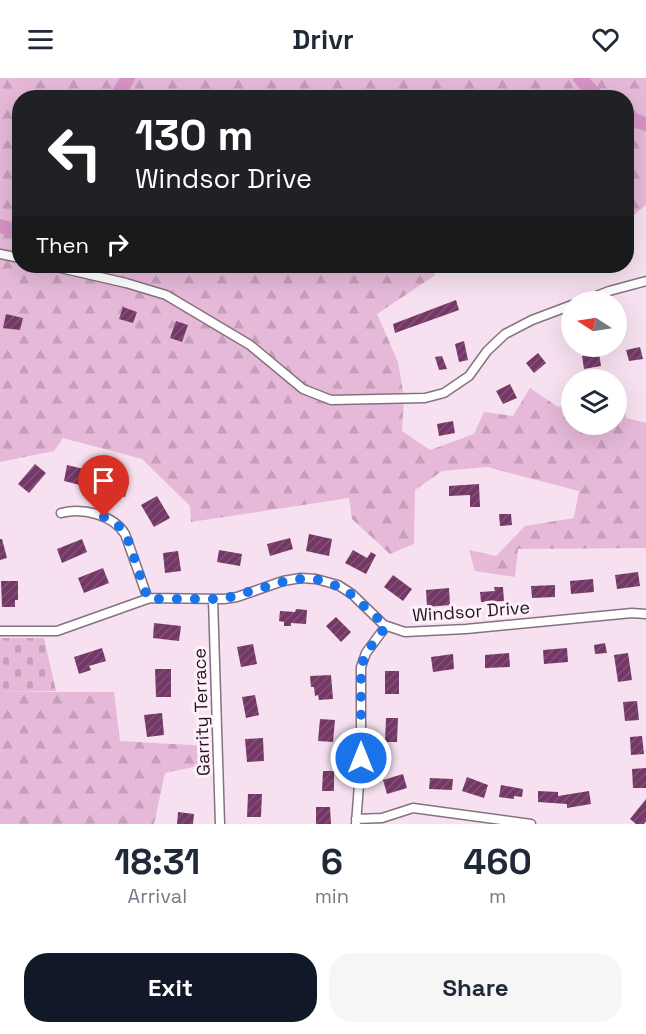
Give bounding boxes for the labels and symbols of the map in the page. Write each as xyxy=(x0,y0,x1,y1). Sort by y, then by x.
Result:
north arrow xyxy=(561,291,627,357)
pin xyxy=(78,455,129,517)
street label: Windsor Drive xyxy=(411,595,531,627)
street label: Garrity Terrace xyxy=(187,648,215,776)
position arrow xyxy=(329,726,393,790)

